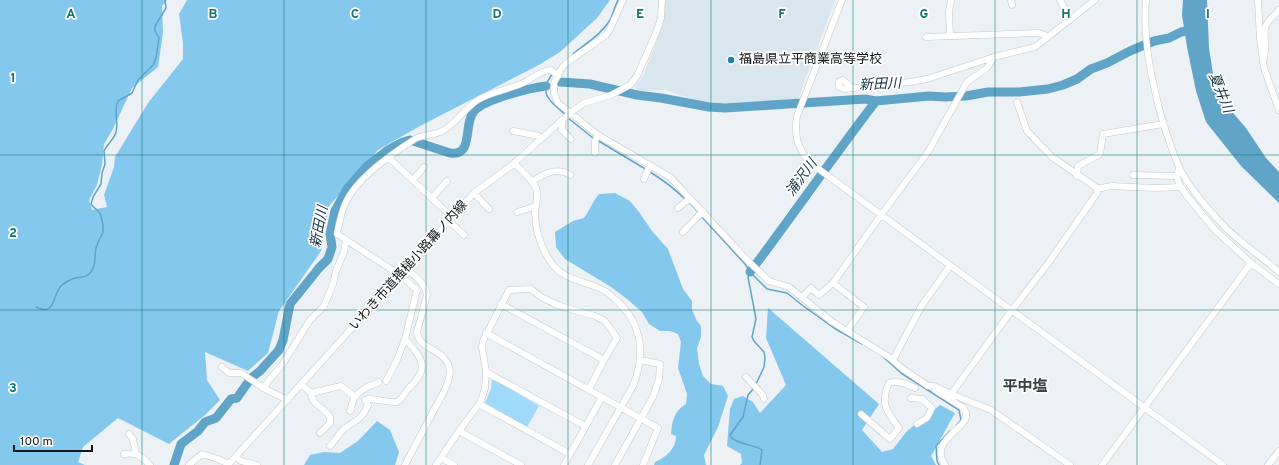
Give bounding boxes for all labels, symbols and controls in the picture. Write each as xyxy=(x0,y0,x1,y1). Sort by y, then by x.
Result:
text: A xyxy=(66,7,76,23)
text: B xyxy=(209,7,218,23)
text: C xyxy=(351,7,359,23)
text: D xyxy=(492,7,502,23)
text: E xyxy=(636,7,644,23)
text: F xyxy=(778,7,786,23)
text: G xyxy=(920,7,929,23)
text: H xyxy=(1061,7,1071,23)
text: I xyxy=(1206,7,1210,23)
place label: 福島県立平商業高等学校 xyxy=(739,51,882,68)
marker: 福島県立平商業高等学校 xyxy=(726,55,736,65)
water label: 夏井川 xyxy=(1204,70,1236,118)
text: 1 xyxy=(10,71,16,87)
water label: 新田川 xyxy=(859,75,903,95)
water label: 浦沢川 xyxy=(783,154,822,200)
street label: いわき市道搔槌小路幕ノ内線 xyxy=(346,197,471,334)
water label: 新田川 xyxy=(308,203,333,249)
text: 2 xyxy=(9,226,17,242)
district label: 平中塩 xyxy=(1002,377,1048,397)
text: 3 xyxy=(9,381,17,397)
scale bar xyxy=(14,427,92,453)
text: 100 m xyxy=(20,434,53,450)

